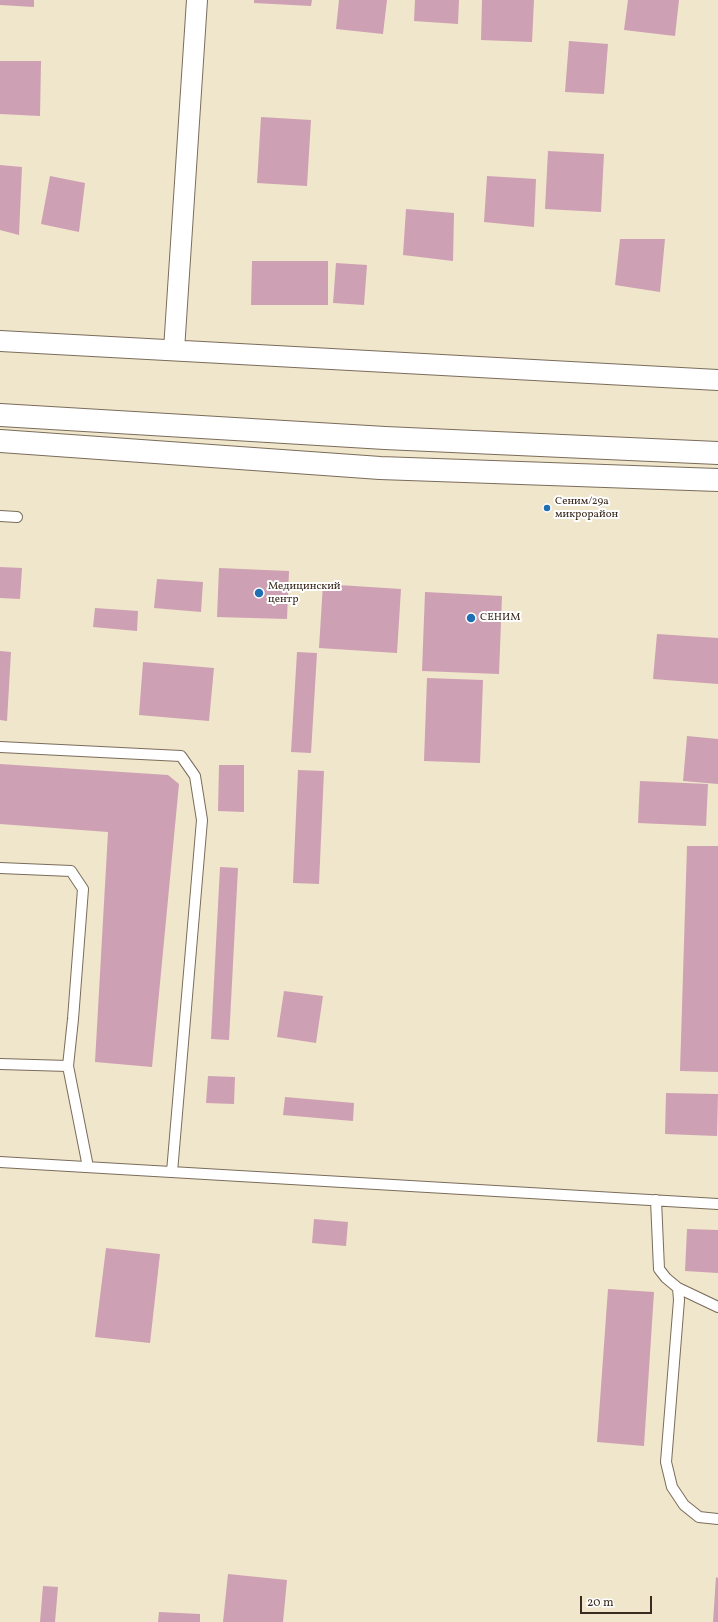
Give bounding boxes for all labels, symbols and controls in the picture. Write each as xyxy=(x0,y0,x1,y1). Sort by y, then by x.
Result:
place label: Сеним/29а микрорайон xyxy=(555,495,618,521)
marker: Сеним/29а микрорайон xyxy=(542,503,552,513)
place label: Медицинский центр xyxy=(268,580,341,606)
marker: Медицинский центр xyxy=(253,587,265,599)
place label: СЕНИМ xyxy=(480,611,521,625)
marker: СЕНИМ xyxy=(465,612,477,624)
scale bar xyxy=(582,1588,654,1614)
text: 20 m xyxy=(587,1595,614,1611)

